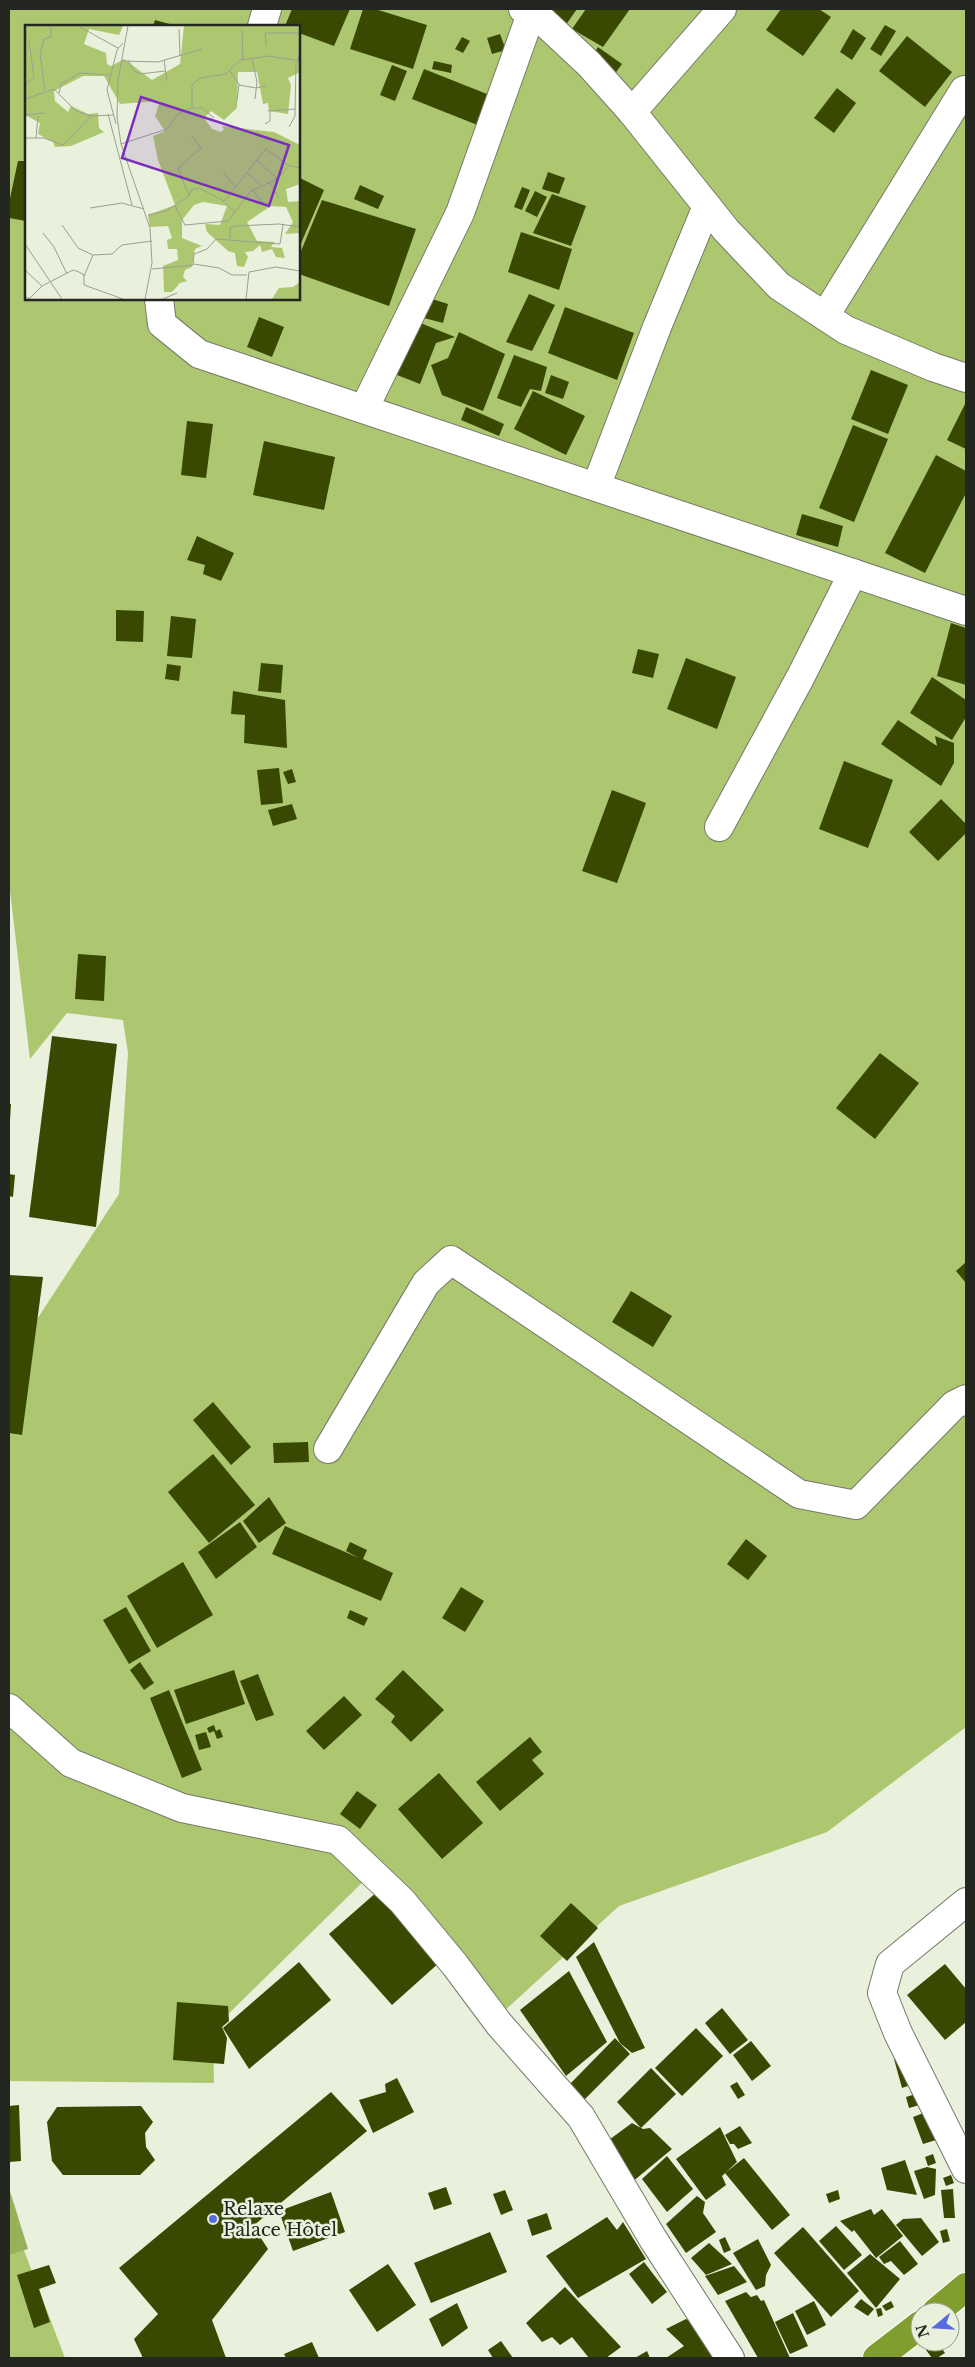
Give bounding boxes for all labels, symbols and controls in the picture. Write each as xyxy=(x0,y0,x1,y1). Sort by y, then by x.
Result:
inset map xyxy=(25,25,300,300)
place label: Relaxe Palace Hôtel xyxy=(223,2198,337,2241)
marker: Relaxe Palace Hôtel xyxy=(207,2213,219,2225)
north arrow xyxy=(910,2302,960,2352)
text: N xyxy=(912,2322,933,2340)

